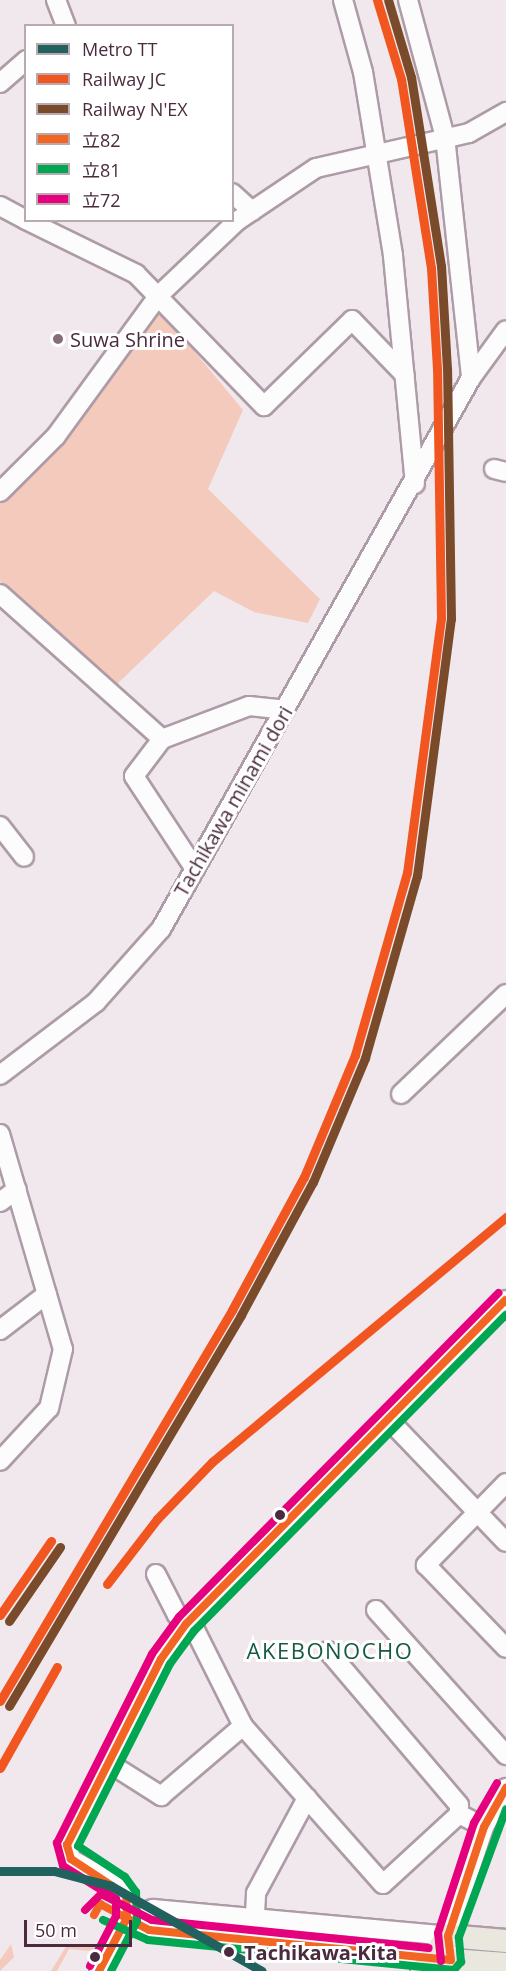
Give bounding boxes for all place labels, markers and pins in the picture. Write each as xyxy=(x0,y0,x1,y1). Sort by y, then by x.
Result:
place label: Suwa Shrine xyxy=(70,327,185,351)
marker: Suwa Shrine xyxy=(51,332,65,346)
unlabelled marker xyxy=(274,1509,286,1521)
place label: Tachikawa-Kita xyxy=(244,1940,397,1964)
marker: Tachikawa-Kita xyxy=(219,1942,239,1962)
unlabelled marker xyxy=(89,1951,101,1963)

